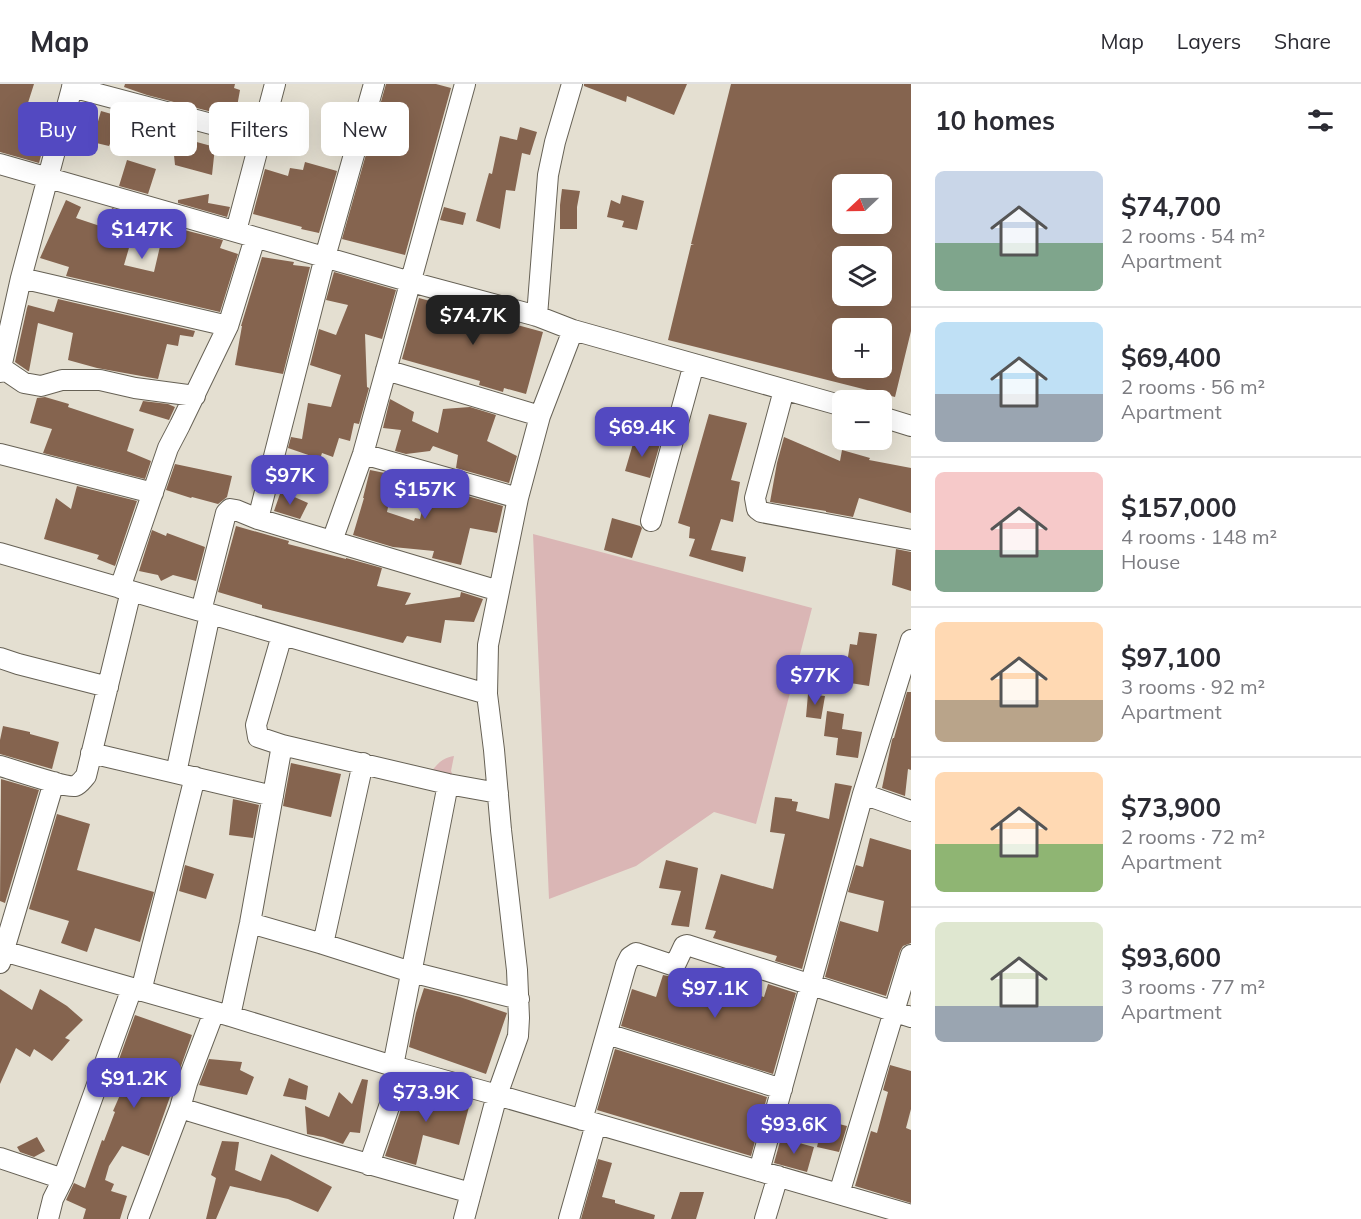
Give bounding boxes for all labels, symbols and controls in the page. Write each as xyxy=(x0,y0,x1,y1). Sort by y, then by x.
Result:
text: Map xyxy=(30,24,89,59)
text: Map xyxy=(1101,28,1144,54)
text: Layers xyxy=(1177,28,1241,54)
text: Share xyxy=(1274,28,1331,54)
chip: Buy xyxy=(18,102,98,156)
chip: Rent xyxy=(110,102,197,156)
chip: Filters xyxy=(209,102,309,156)
chip: New xyxy=(321,102,409,156)
text: 10 homes xyxy=(935,104,1055,137)
icon: filters xyxy=(1304,104,1337,137)
north arrow xyxy=(832,174,892,234)
map controls xyxy=(832,174,892,450)
text: $74,700 xyxy=(1121,190,1221,223)
icon: home xyxy=(983,195,1055,267)
pin: $147K xyxy=(100,209,184,260)
text: $147K xyxy=(111,216,173,241)
text: 2 rooms · 54 m² xyxy=(1121,223,1265,248)
button: layers xyxy=(832,246,892,306)
text: Apartment xyxy=(1121,248,1222,273)
pin: $74.7K xyxy=(424,295,522,346)
text: $74.7K xyxy=(440,302,506,327)
button: + xyxy=(832,318,892,378)
text: $69,400 xyxy=(1121,341,1221,374)
icon: home xyxy=(983,346,1055,418)
text: 2 rooms · 56 m² xyxy=(1121,374,1265,399)
button: − xyxy=(832,390,892,450)
text: Apartment xyxy=(1121,399,1222,424)
pin: $69.4K xyxy=(593,407,691,458)
text: $69.4K xyxy=(609,414,675,439)
pin: $97K xyxy=(254,455,326,506)
text: $97K xyxy=(265,462,315,487)
pin: $157K xyxy=(383,469,467,520)
text: $157K xyxy=(394,476,456,501)
text: $157,000 xyxy=(1121,491,1237,524)
icon: home xyxy=(983,496,1055,568)
text: 4 rooms · 148 m² xyxy=(1121,524,1277,549)
text: House xyxy=(1121,549,1180,574)
text: $97,100 xyxy=(1121,641,1221,674)
icon: home xyxy=(983,646,1055,718)
pin: $77K xyxy=(779,655,851,706)
text: $77K xyxy=(790,662,840,687)
text: 3 rooms · 92 m² xyxy=(1121,674,1265,699)
text: Apartment xyxy=(1121,699,1222,724)
text: $73,900 xyxy=(1121,791,1221,824)
icon: home xyxy=(983,796,1055,868)
text: 2 rooms · 72 m² xyxy=(1121,824,1265,849)
text: Apartment xyxy=(1121,849,1222,874)
text: $93,600 xyxy=(1121,941,1221,974)
icon: home xyxy=(983,946,1055,1018)
pin: $97.1K xyxy=(666,968,764,1019)
text: 3 rooms · 77 m² xyxy=(1121,974,1265,999)
text: $97.1K xyxy=(682,975,748,1000)
text: Apartment xyxy=(1121,999,1222,1024)
pin: $91.2K xyxy=(85,1058,183,1109)
text: $91.2K xyxy=(101,1065,167,1090)
pin: $73.9K xyxy=(377,1072,475,1123)
text: $73.9K xyxy=(393,1079,459,1104)
pin: $93.6K xyxy=(745,1104,843,1155)
text: $93.6K xyxy=(761,1111,827,1136)

